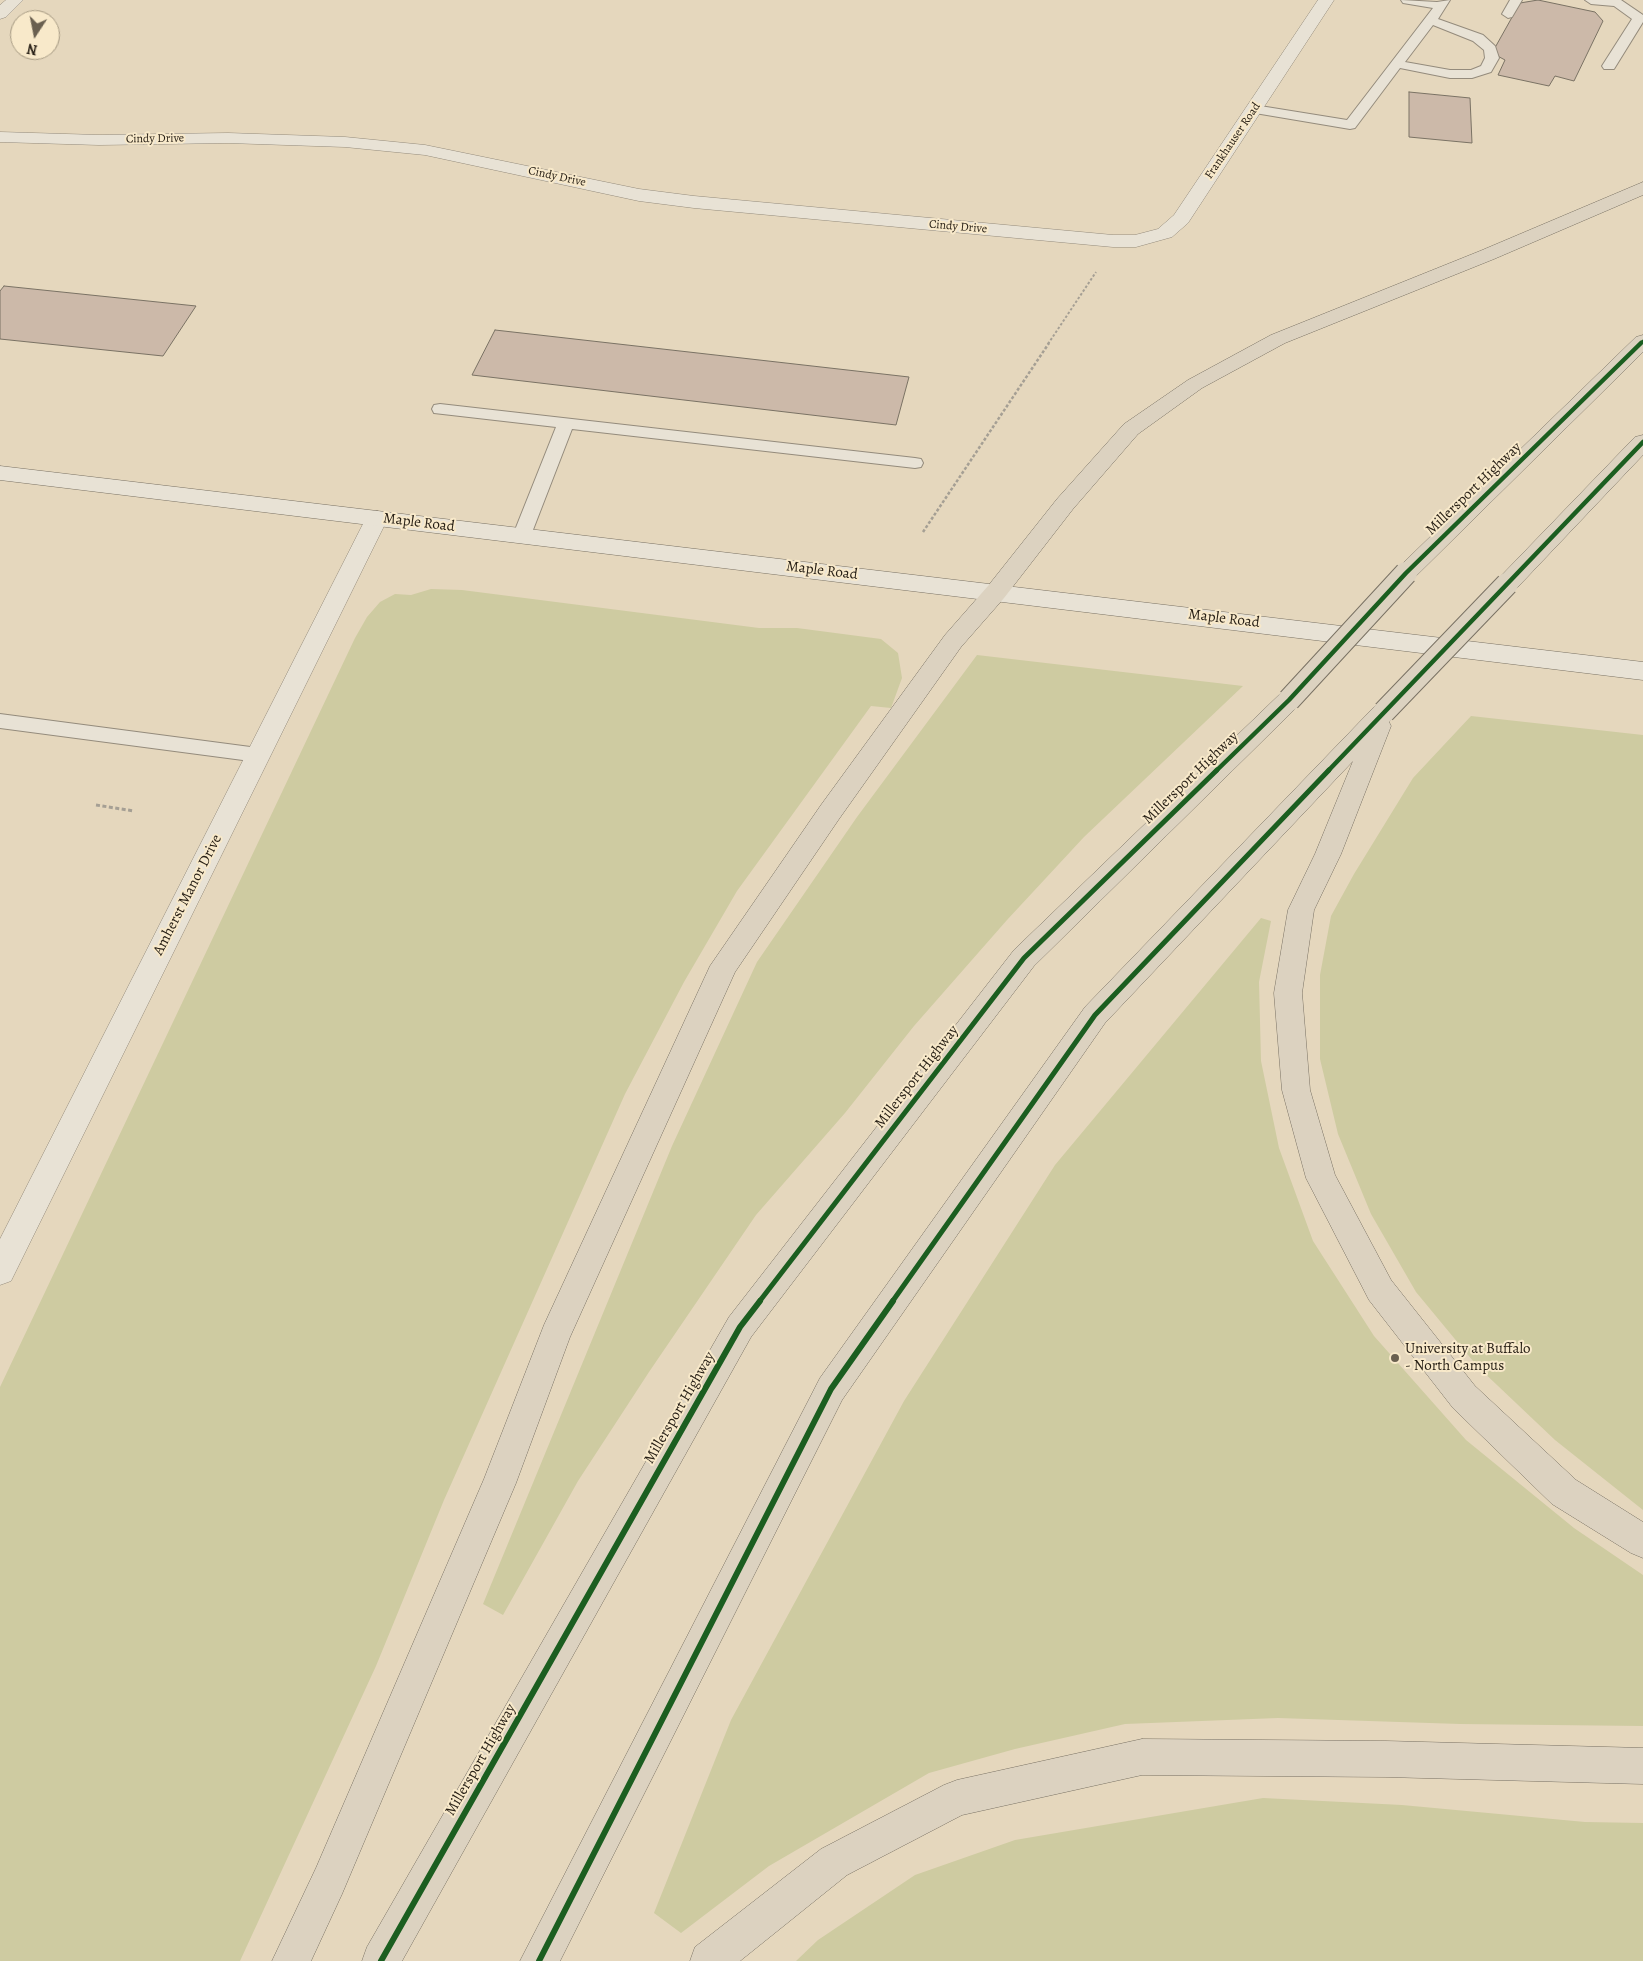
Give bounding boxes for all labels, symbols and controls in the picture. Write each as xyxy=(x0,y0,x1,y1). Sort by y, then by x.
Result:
north arrow xyxy=(10,10,60,60)
text: N xyxy=(25,39,39,60)
street label: Frankhauser Road xyxy=(1202,100,1264,182)
street label: Cindy Drive xyxy=(126,131,184,147)
street label: Cindy Drive xyxy=(527,164,587,190)
street label: Cindy Drive xyxy=(928,217,988,237)
street label: Millersport Highway xyxy=(1422,439,1526,539)
street label: Maple Road xyxy=(382,510,456,536)
street label: Maple Road xyxy=(785,558,859,584)
street label: Maple Road xyxy=(1187,606,1261,632)
street label: Millersport Highway xyxy=(1139,728,1243,828)
street label: Amherst Manor Drive xyxy=(150,832,226,958)
street label: Millersport Highway xyxy=(871,1022,963,1132)
place label: University at Buffalo - North Campus xyxy=(1405,1340,1531,1375)
street label: Millersport Highway xyxy=(641,1349,719,1467)
marker: University at Buffalo - North Campus xyxy=(1389,1352,1401,1364)
street label: Millersport Highway xyxy=(442,1701,520,1819)

